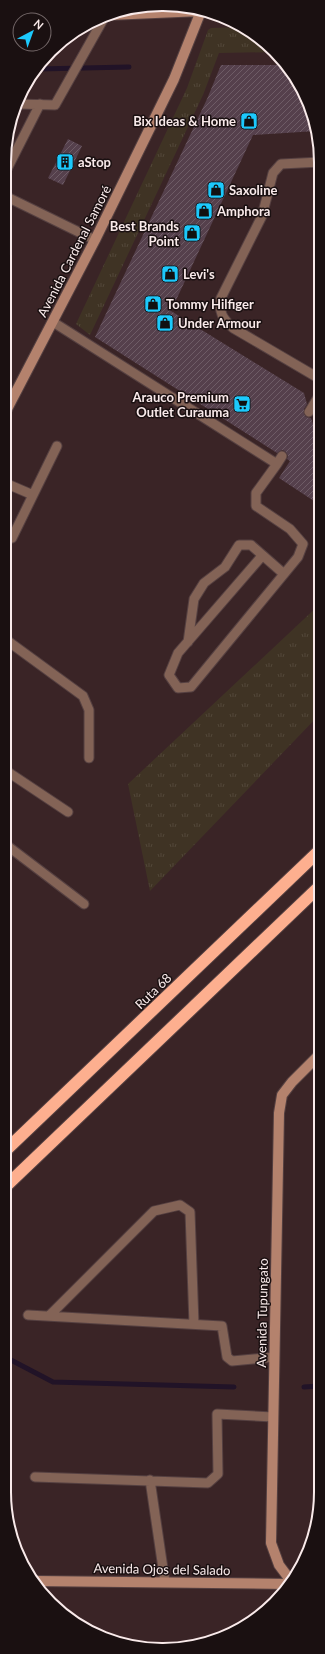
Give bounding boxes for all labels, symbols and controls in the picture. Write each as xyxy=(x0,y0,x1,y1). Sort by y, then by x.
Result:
north arrow xyxy=(12,12,52,52)
text: N xyxy=(31,16,46,32)
shop icon: Bix Ideas & Home xyxy=(239,111,259,131)
place label: Bix Ideas & Home xyxy=(133,113,236,129)
building icon: aStop xyxy=(55,152,75,172)
place label: aStop xyxy=(78,154,111,170)
shop icon: Saxoline xyxy=(206,180,226,200)
street label: Avenida Cardenal Samoré xyxy=(34,182,114,320)
place label: Saxoline xyxy=(229,182,277,198)
shop icon: Amphora xyxy=(194,201,214,221)
place label: Amphora xyxy=(216,203,270,219)
place label: Best Brands Point xyxy=(110,218,179,249)
shop icon: Best Brands Point xyxy=(182,223,202,243)
shop icon: Levi's xyxy=(160,264,180,284)
place label: Levi's xyxy=(183,266,215,282)
shop icon: Tommy Hilfiger xyxy=(143,294,163,314)
place label: Tommy Hilfiger xyxy=(166,296,254,312)
shop icon: Under Armour xyxy=(155,313,175,333)
place label: Under Armour xyxy=(178,315,261,331)
place label: Arauco Premium Outlet Curauma xyxy=(132,389,229,420)
supermarket icon: Arauco Premium Outlet Curauma xyxy=(232,394,252,414)
street label: Ruta 68 xyxy=(131,970,175,1012)
street label: Avenida Tupungato xyxy=(253,1258,271,1368)
street label: Avenida Ojos del Salado xyxy=(93,1560,231,1578)

